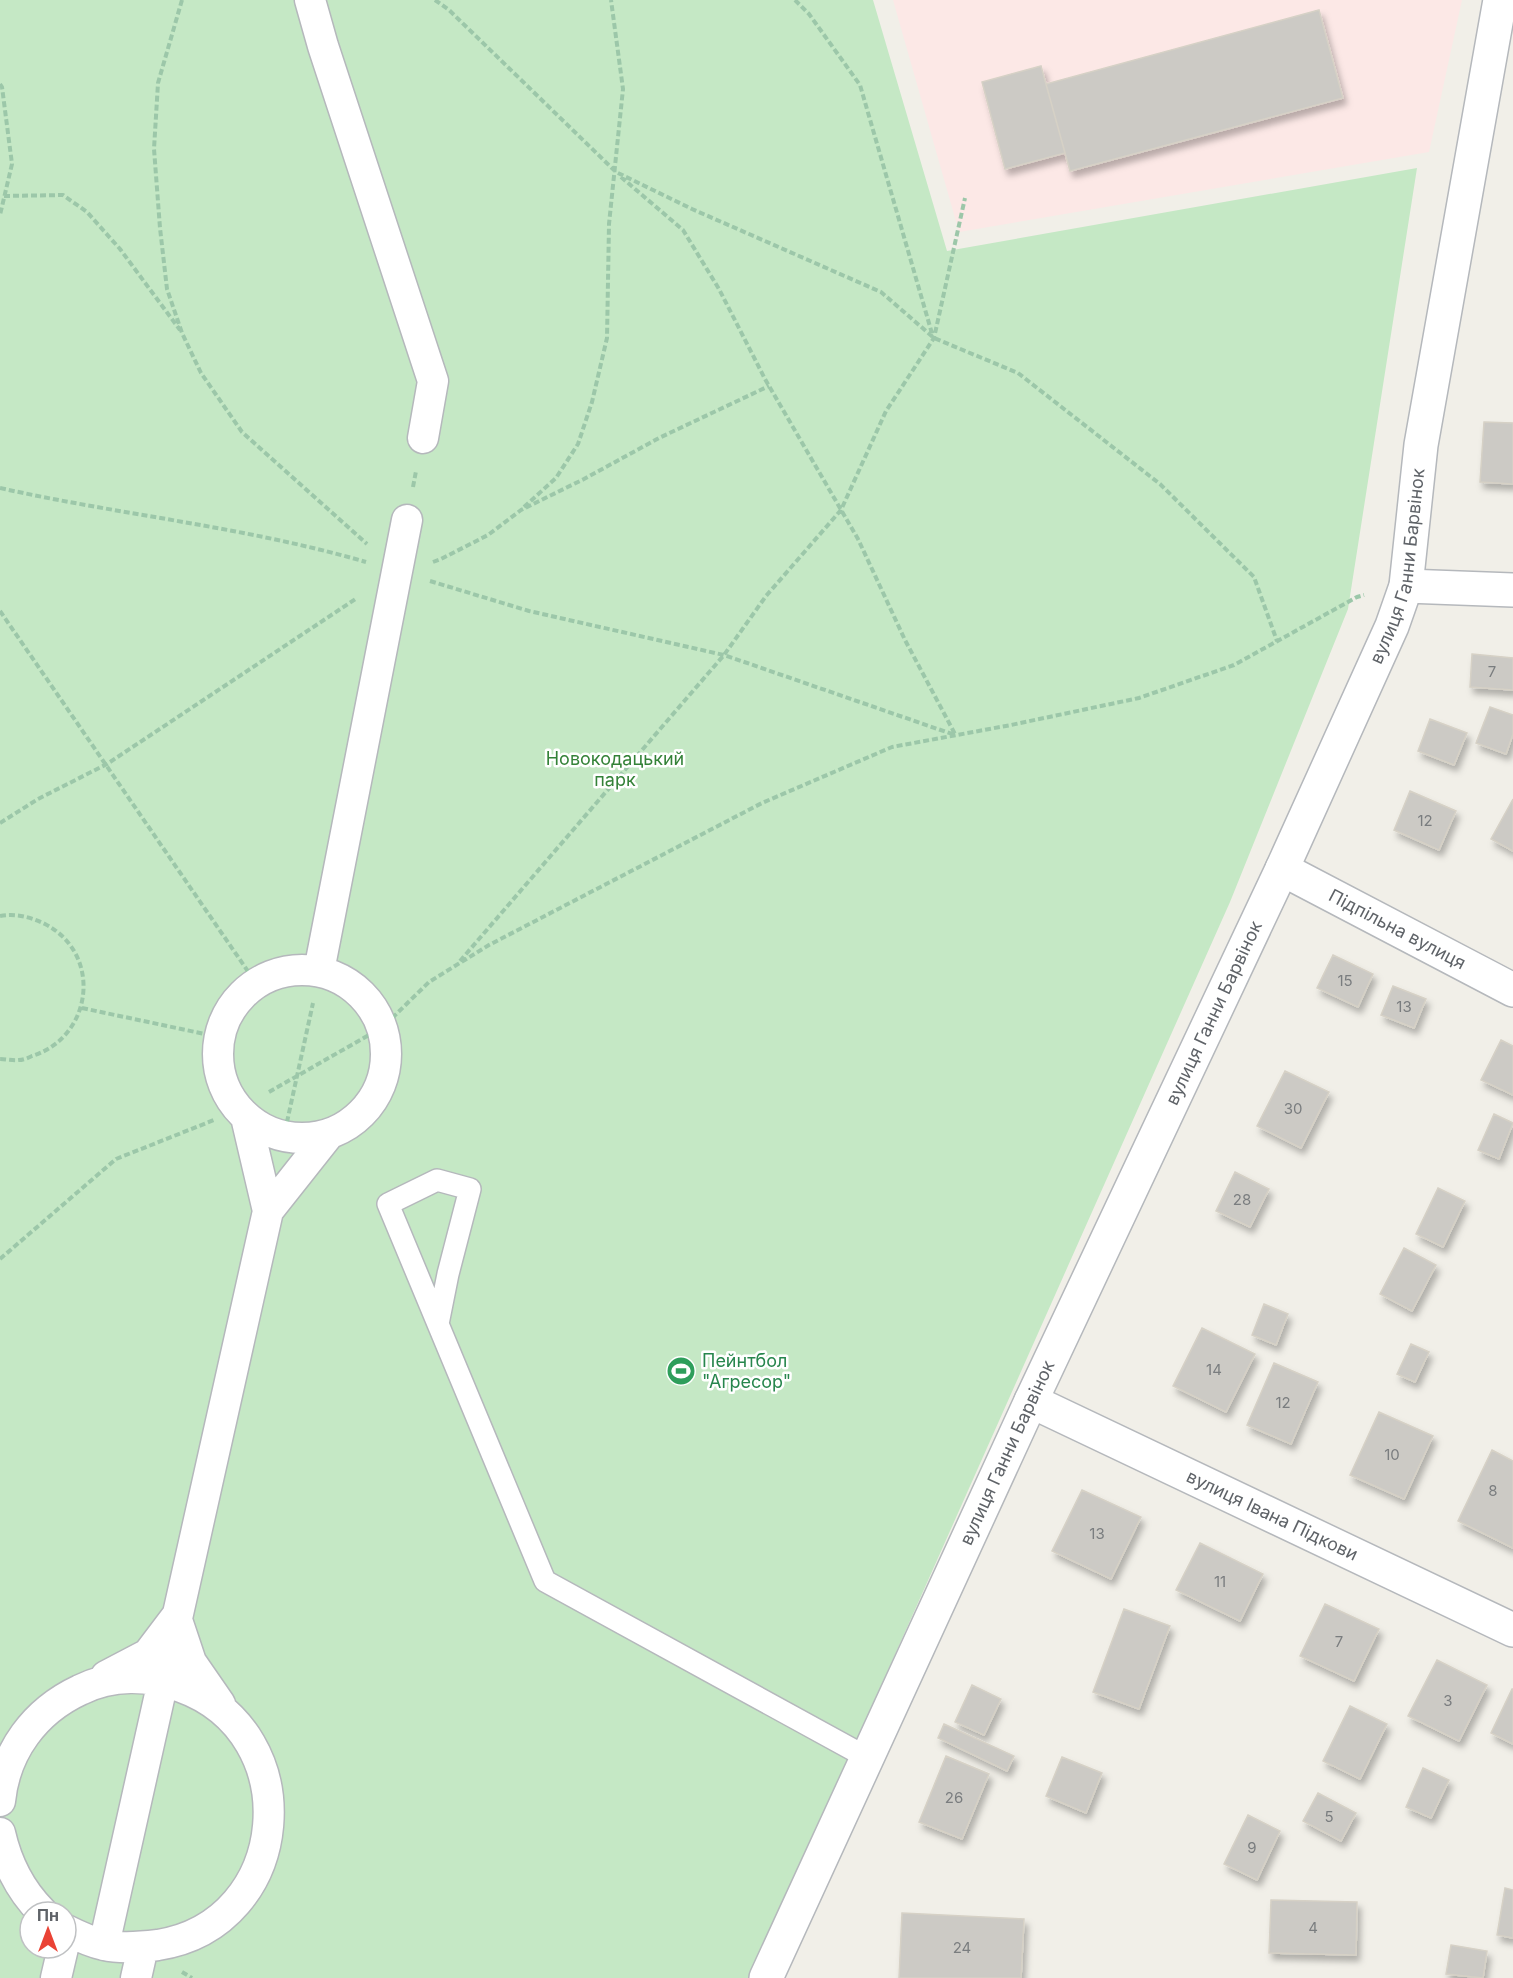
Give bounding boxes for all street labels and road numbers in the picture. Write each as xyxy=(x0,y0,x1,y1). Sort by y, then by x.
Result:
street label: вулиця Ганни Барвінок xyxy=(1365,467,1428,667)
street label: Підпільна вулиця xyxy=(1325,884,1469,973)
street label: вулиця Ганни Барвінок xyxy=(1161,917,1266,1108)
street label: вулиця Ганни Барвінок xyxy=(955,1357,1059,1548)
street label: вулиця Івана Підкови xyxy=(1183,1465,1361,1565)

